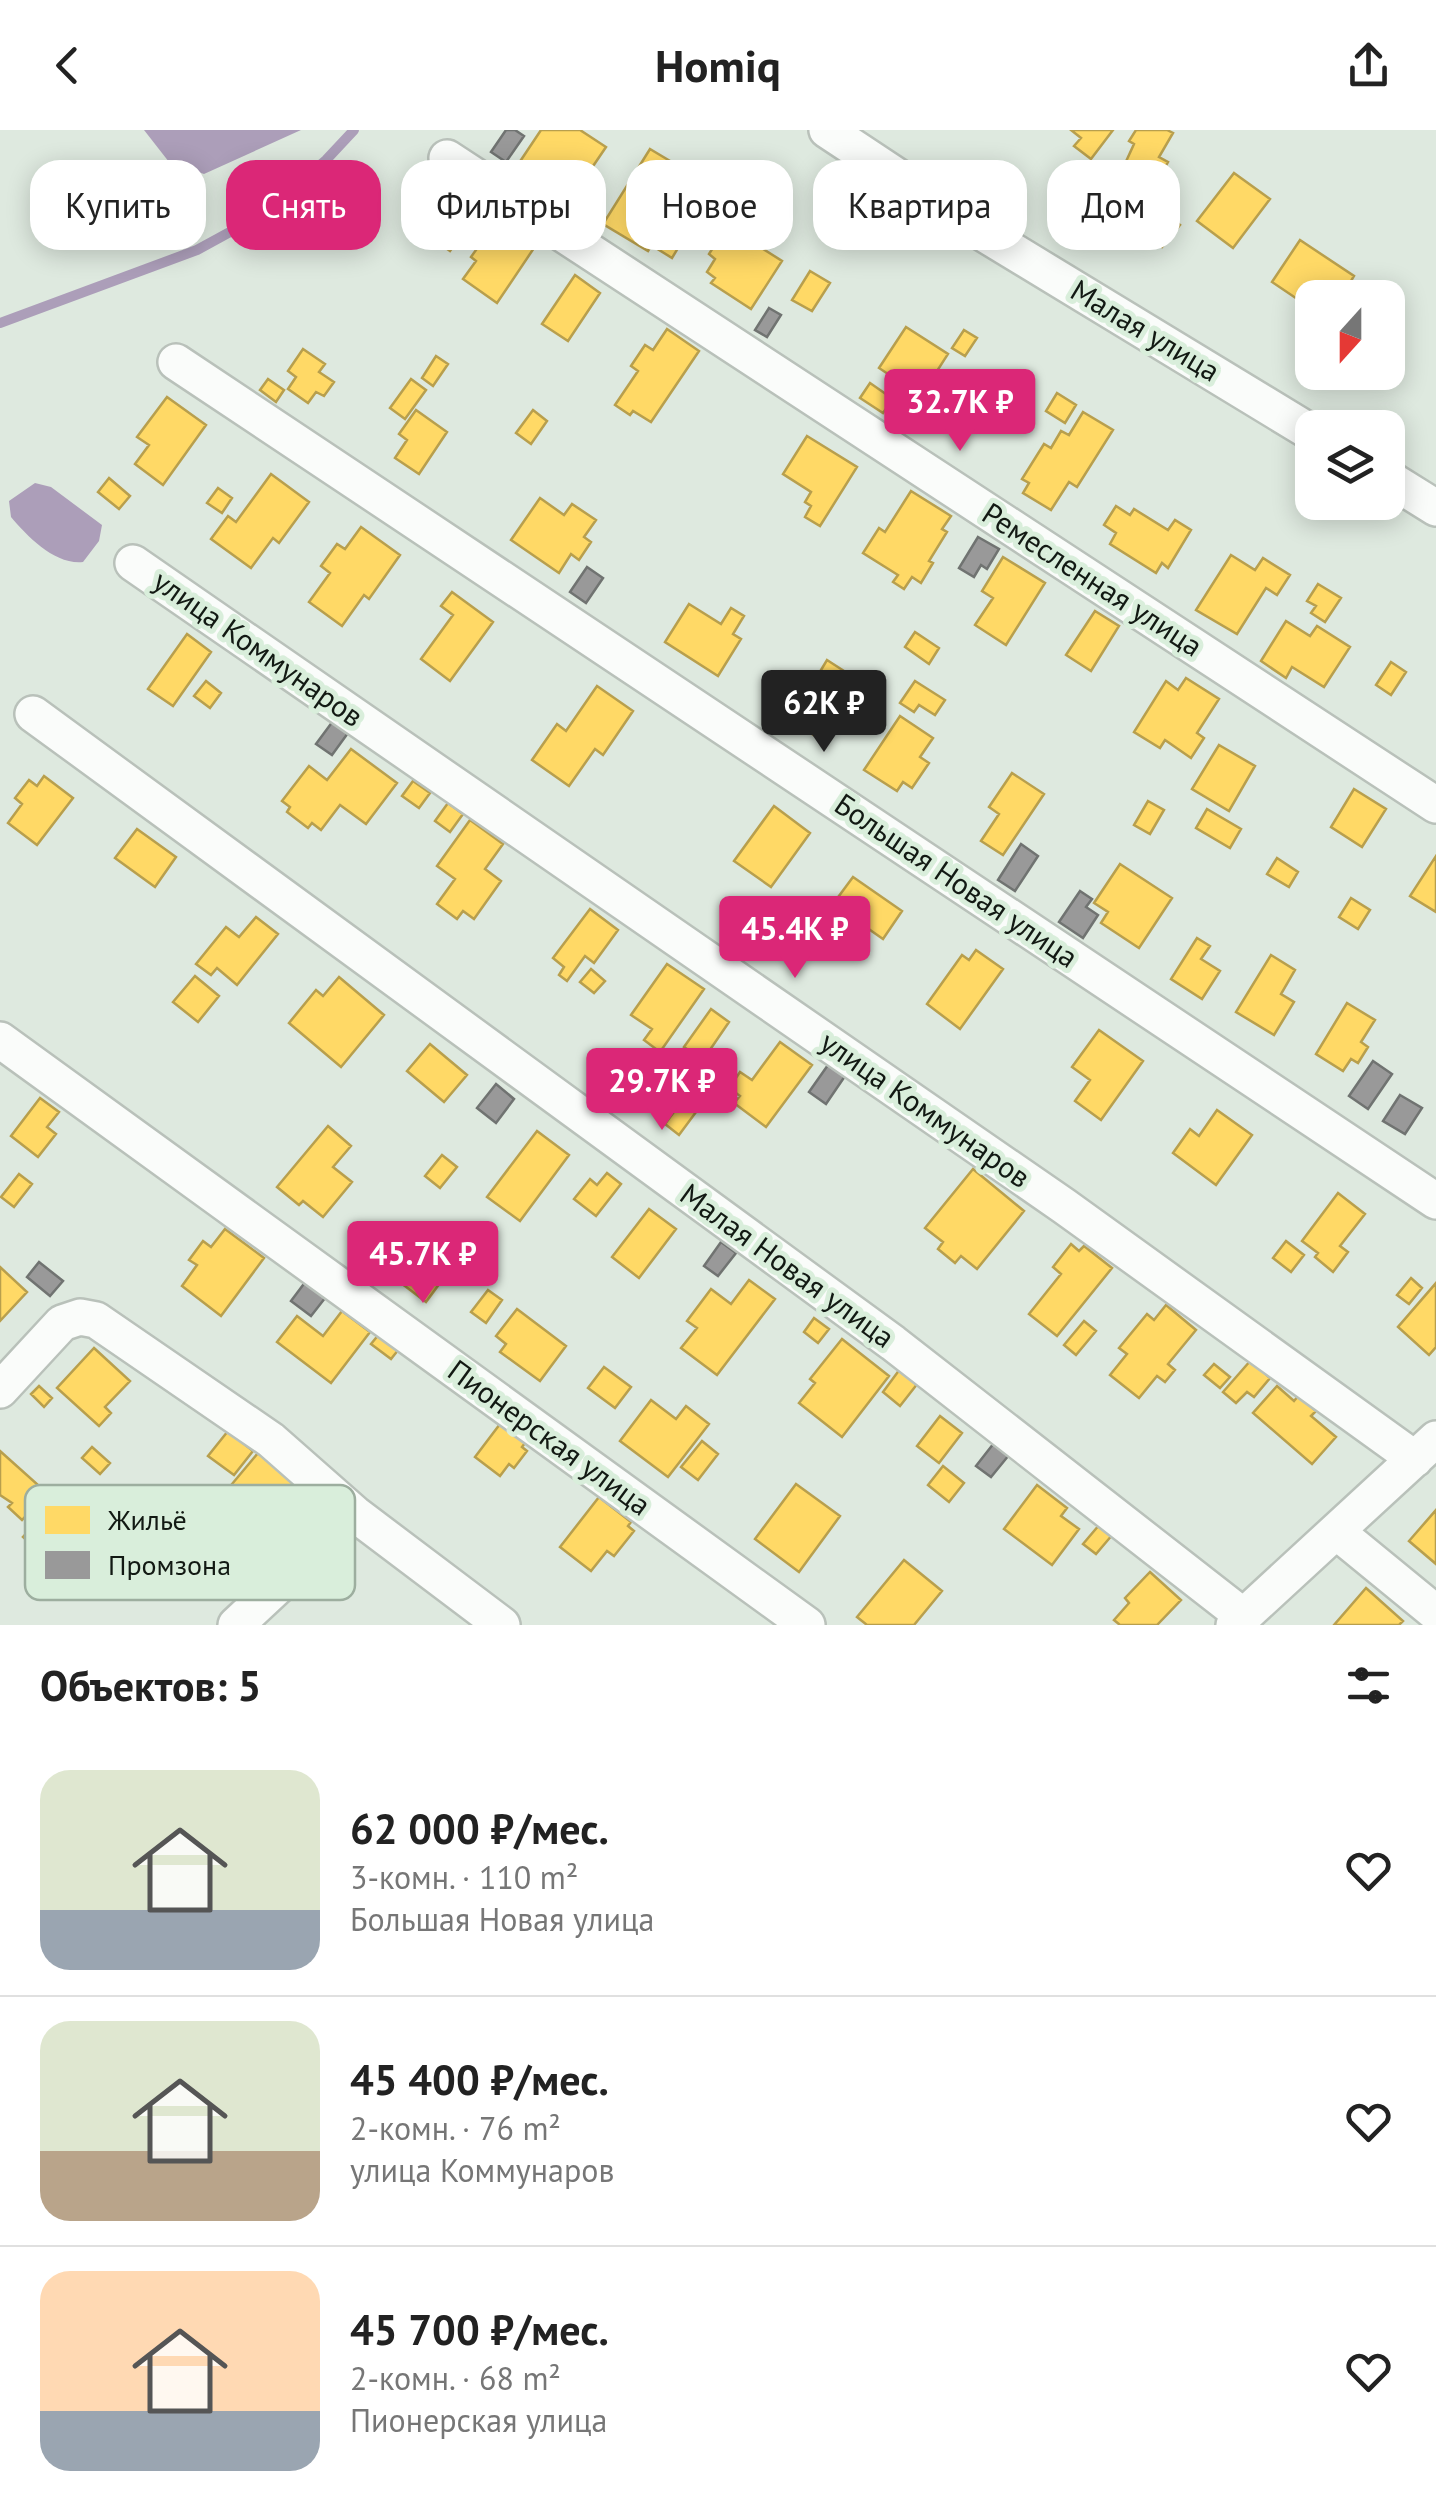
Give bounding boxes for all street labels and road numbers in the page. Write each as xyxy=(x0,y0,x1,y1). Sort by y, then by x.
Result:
street label: Малая улица xyxy=(1064,270,1227,389)
street label: Ремесленная улица xyxy=(975,493,1210,665)
street label: улица Коммунаров xyxy=(146,561,372,735)
street label: Большая Новая улица xyxy=(828,784,1086,976)
street label: улица Коммунаров xyxy=(813,1022,1039,1196)
street label: Малая Новая улица xyxy=(673,1174,903,1356)
street label: Пионерская улица xyxy=(441,1350,659,1523)

